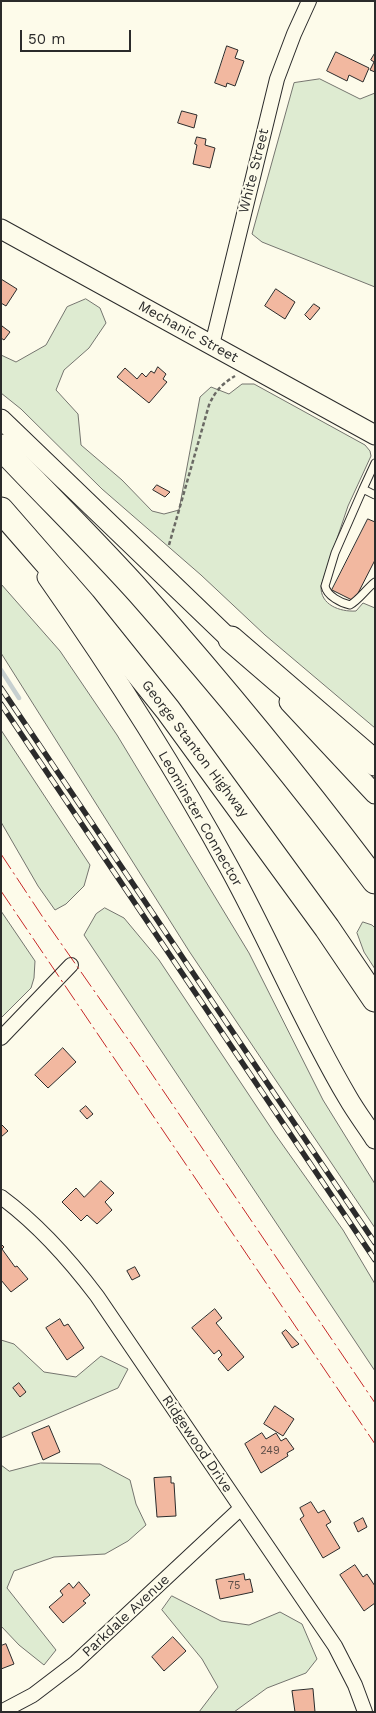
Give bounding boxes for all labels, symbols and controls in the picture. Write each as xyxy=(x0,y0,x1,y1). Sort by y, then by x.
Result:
scale bar xyxy=(22,20,134,52)
text: 50 m xyxy=(28,30,65,48)
street label: White Street xyxy=(235,127,273,215)
street label: Mechanic Street xyxy=(135,298,241,366)
street label: George Stanton Highway xyxy=(138,677,252,821)
street label: Leominster Connector xyxy=(154,748,246,890)
street label: Ridgewood Drive xyxy=(158,1392,236,1496)
house number: 249 xyxy=(260,1444,280,1458)
street label: Parkdale Avenue xyxy=(79,1571,173,1661)
house number: 75 xyxy=(228,1579,240,1593)

